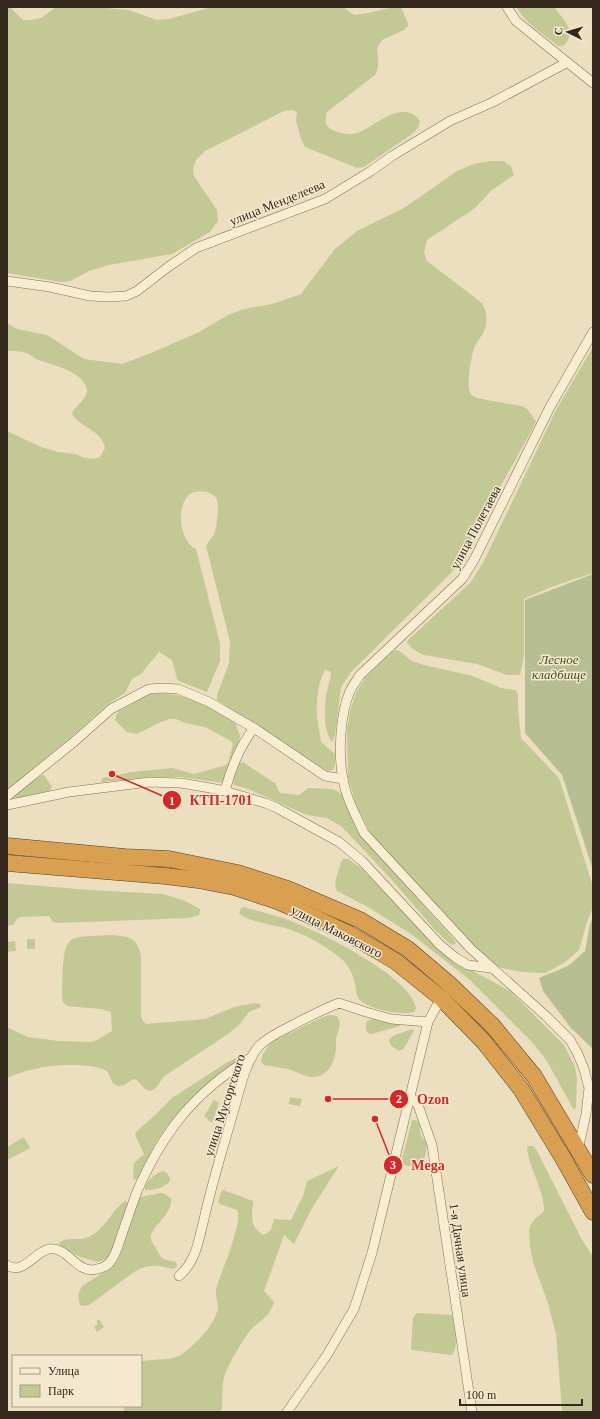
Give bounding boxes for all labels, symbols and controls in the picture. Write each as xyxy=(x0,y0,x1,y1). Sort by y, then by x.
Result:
north arrow xyxy=(548,12,588,52)
text: С xyxy=(552,27,564,36)
street label: улица Менделеева xyxy=(227,176,327,228)
street label: улица Полетаева xyxy=(447,483,504,572)
park label: Лесное кладбище xyxy=(532,652,586,682)
callout: КТП-1701 xyxy=(162,787,261,813)
text: КТП-1701 xyxy=(189,793,253,808)
text: 1 xyxy=(169,794,175,808)
street label: улица Маковского xyxy=(289,902,385,961)
street label: улица Мусоргского xyxy=(201,1052,248,1158)
callout: Ozon xyxy=(389,1086,457,1112)
text: 2 xyxy=(396,1092,402,1106)
text: Ozon xyxy=(417,1092,449,1107)
callout: Mega xyxy=(383,1152,453,1178)
text: 3 xyxy=(390,1158,396,1172)
text: Mega xyxy=(411,1158,445,1173)
street label: 1-я Дачная улица xyxy=(446,1202,475,1298)
legend xyxy=(12,1355,142,1407)
text: Улица xyxy=(48,1364,80,1378)
scale bar xyxy=(460,1381,582,1407)
text: Парк xyxy=(48,1384,74,1398)
text: 100 m xyxy=(466,1388,497,1402)

